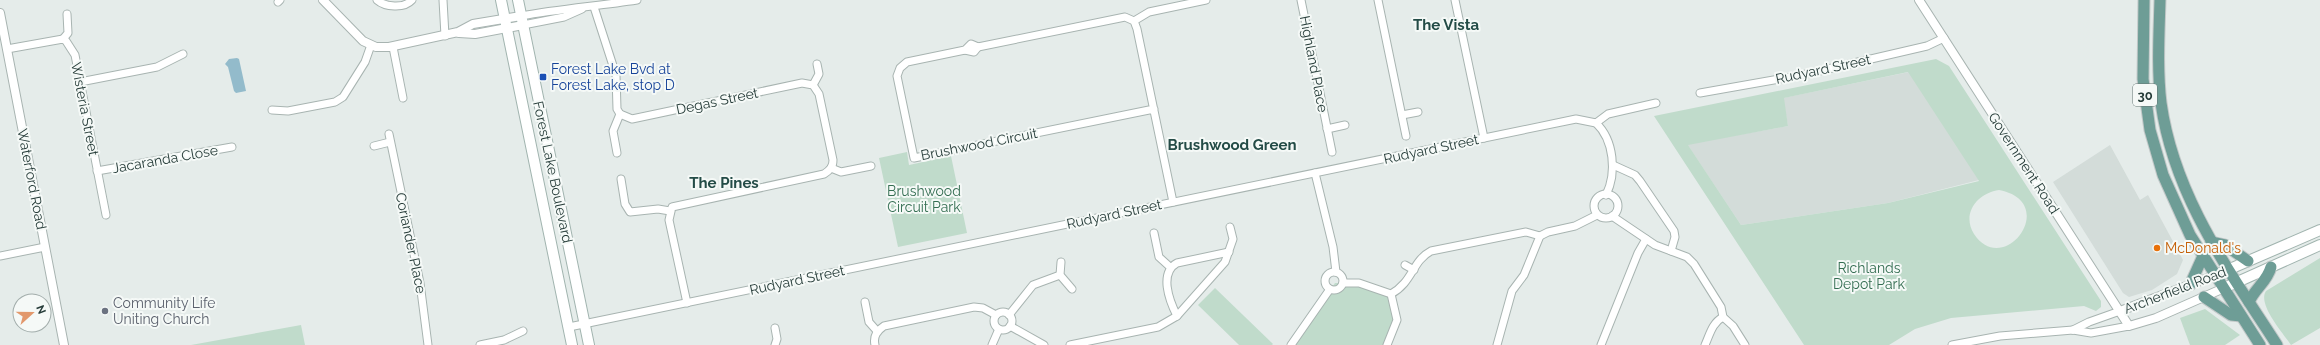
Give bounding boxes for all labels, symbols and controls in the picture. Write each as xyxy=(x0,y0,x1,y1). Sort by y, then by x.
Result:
street label: Highland Place xyxy=(1297,14,1331,114)
district label: The Vista xyxy=(1413,16,1479,34)
street label: Rudyard Street xyxy=(1774,51,1872,87)
street label: Wisteria Street xyxy=(68,61,102,158)
place label: Forest Lake Bvd at Forest Lake, stop D xyxy=(551,61,675,93)
marker: Forest Lake Bvd at Forest Lake, stop D xyxy=(538,72,548,82)
street label: Degas Street xyxy=(674,84,760,118)
road number: 30 xyxy=(2133,84,2157,106)
street label: Forest Lake Boulevard xyxy=(530,100,576,244)
street label: Government Road xyxy=(1985,109,2063,217)
street label: Brushwood Circuit xyxy=(919,125,1039,163)
street label: Waterford Road xyxy=(14,127,50,231)
street label: Rudyard Street xyxy=(1382,131,1480,167)
district label: Brushwood Green xyxy=(1168,136,1296,154)
street label: Jacaranda Close xyxy=(111,142,219,176)
district label: The Pines xyxy=(689,174,759,192)
park label: Brushwood Circuit Park xyxy=(887,183,961,215)
street label: Coriander Place xyxy=(392,191,430,295)
street label: Rudyard Street xyxy=(1065,196,1163,232)
place label: McDonald's xyxy=(2165,240,2241,256)
marker: McDonald's xyxy=(2152,243,2162,253)
park label: Richlands Depot Park xyxy=(1833,260,1906,292)
street label: Rudyard Street xyxy=(748,262,846,298)
street label: Archerfield Road xyxy=(2122,263,2228,317)
north arrow xyxy=(12,293,52,333)
place label: Community Life Uniting Church xyxy=(113,295,216,327)
text: N xyxy=(33,303,48,316)
marker: Community Life Uniting Church xyxy=(100,306,110,316)

